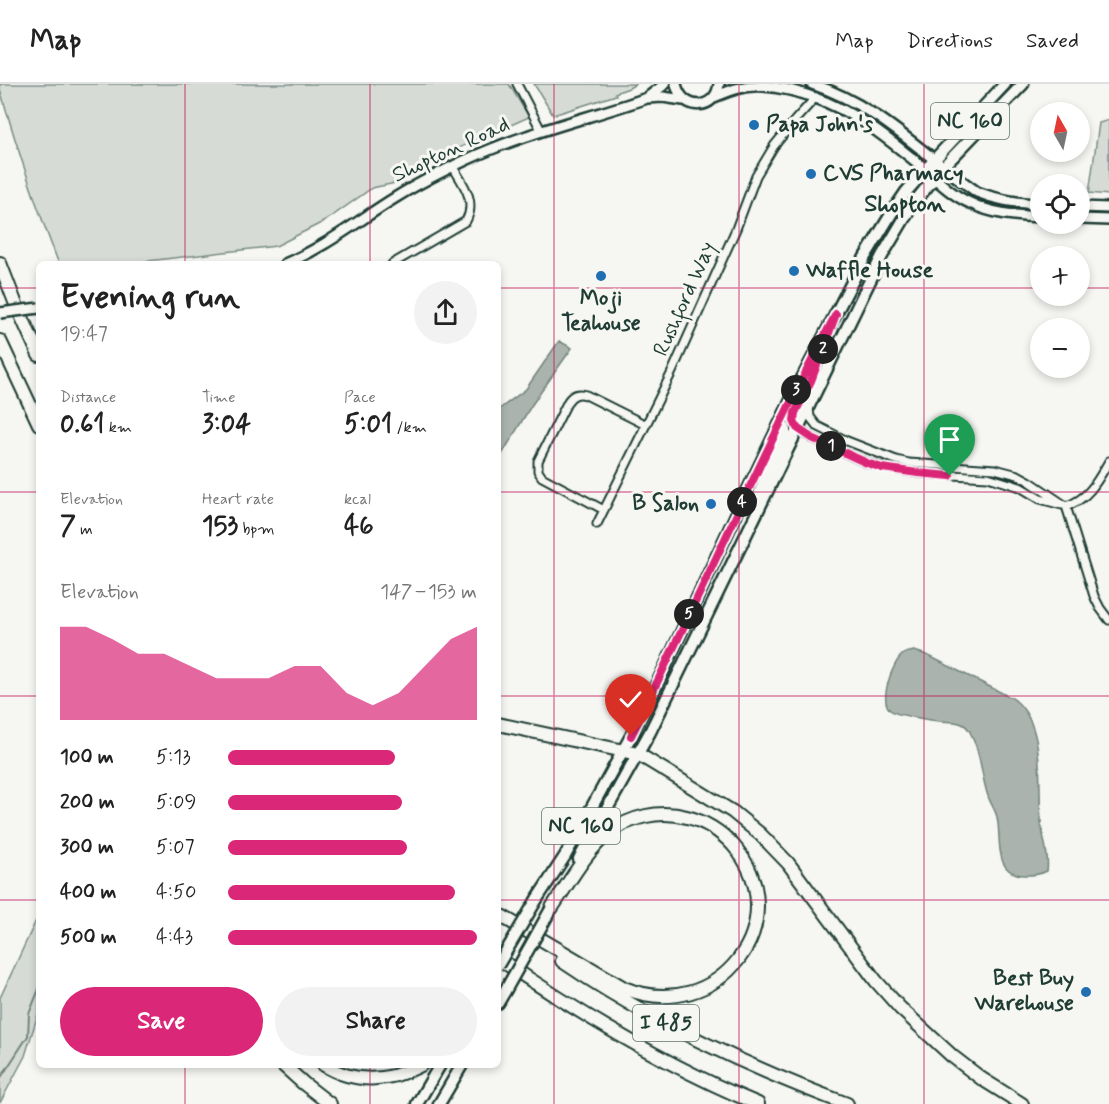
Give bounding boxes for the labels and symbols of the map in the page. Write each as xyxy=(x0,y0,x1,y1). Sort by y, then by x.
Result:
north arrow xyxy=(1030,102,1090,162)
road number: NC 160 xyxy=(931,103,1009,139)
street label: Shopton Road xyxy=(388,111,514,189)
place label: Papa John's xyxy=(766,111,873,139)
marker: Papa John's xyxy=(747,118,761,132)
place label: CVS Pharmacy xyxy=(823,160,963,188)
marker: CVS Pharmacy xyxy=(804,167,818,181)
district label: Shopton xyxy=(864,189,946,220)
street label: Rushford Way xyxy=(647,237,725,361)
place label: Waffle House xyxy=(805,257,933,285)
marker: Waffle House xyxy=(787,264,801,278)
marker: Moji Teahouse xyxy=(594,269,608,283)
place label: Moji Teahouse xyxy=(561,285,641,338)
pin: 2 xyxy=(808,334,838,364)
pin: 3 xyxy=(781,375,811,405)
pin xyxy=(924,414,975,476)
pin: 1 xyxy=(816,431,846,461)
pin: 4 xyxy=(727,487,757,517)
place label: B Salon xyxy=(632,490,699,518)
marker: B Salon xyxy=(704,497,718,511)
pin: 5 xyxy=(674,599,704,629)
pin xyxy=(605,674,656,736)
road number: NC 160 xyxy=(542,808,620,844)
place label: Best Buy Warehouse xyxy=(973,965,1074,1018)
marker: Best Buy Warehouse xyxy=(1079,985,1093,999)
road number: I 485 xyxy=(633,1005,699,1041)

